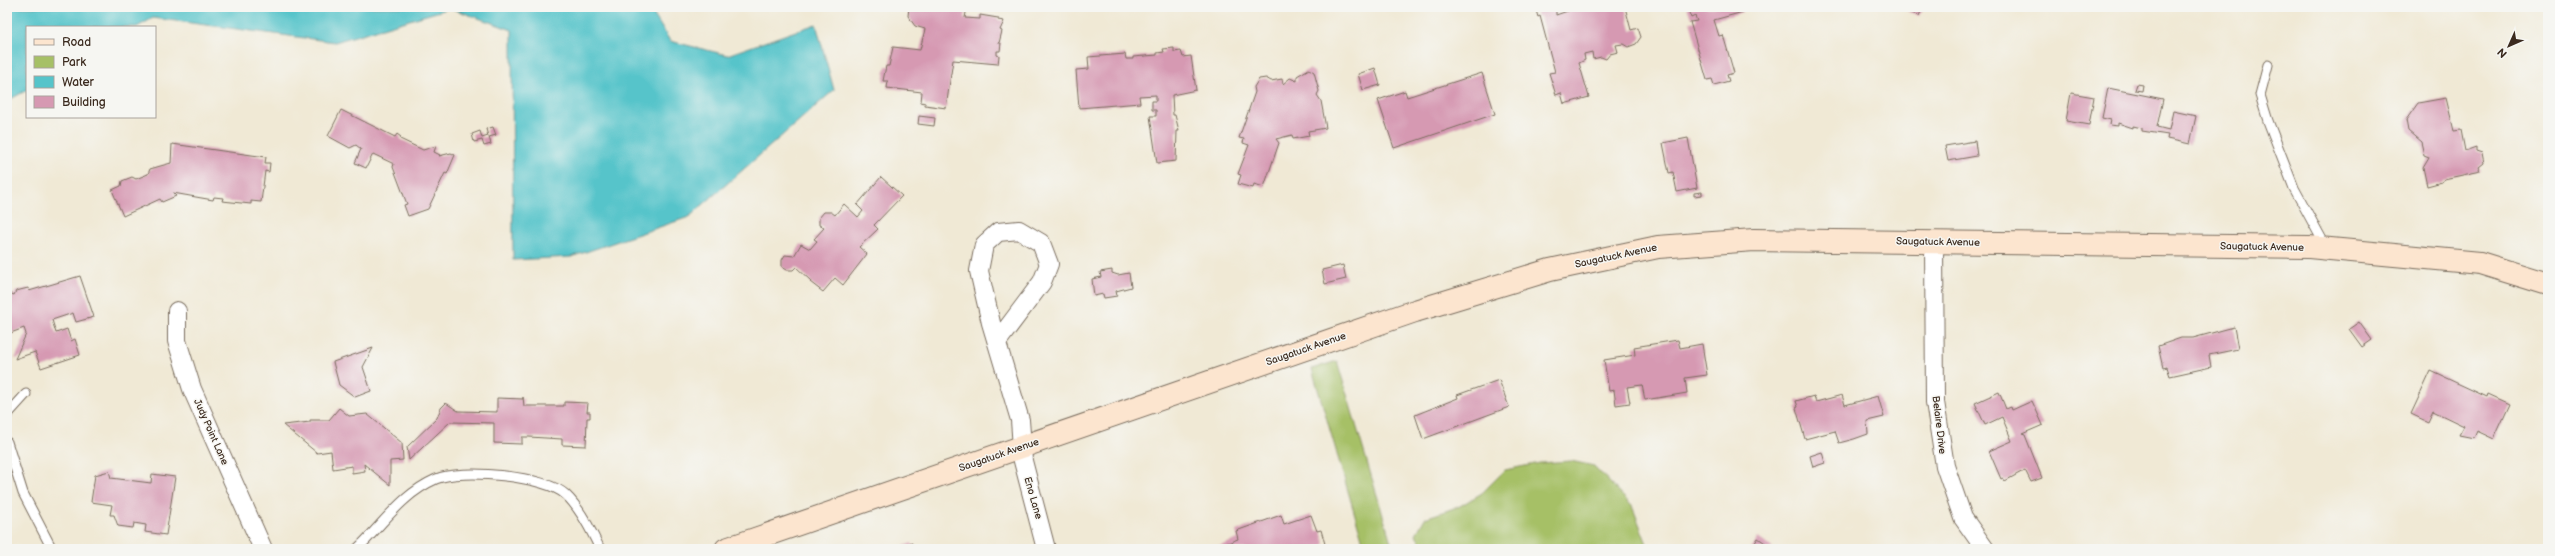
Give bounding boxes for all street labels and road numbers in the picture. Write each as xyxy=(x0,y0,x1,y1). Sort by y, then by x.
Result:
street label: Saugatuck Avenue xyxy=(1896,235,1980,249)
street label: Saugatuck Avenue xyxy=(2220,240,2304,254)
street label: Saugatuck Avenue xyxy=(1574,241,1658,271)
street label: Saugatuck Avenue xyxy=(1264,330,1348,368)
street label: Belaire Drive xyxy=(1929,395,1949,455)
street label: Judy Point Lane xyxy=(191,397,231,467)
street label: Saugatuck Avenue xyxy=(957,436,1041,474)
street label: Eno Lane xyxy=(1021,476,1045,521)

